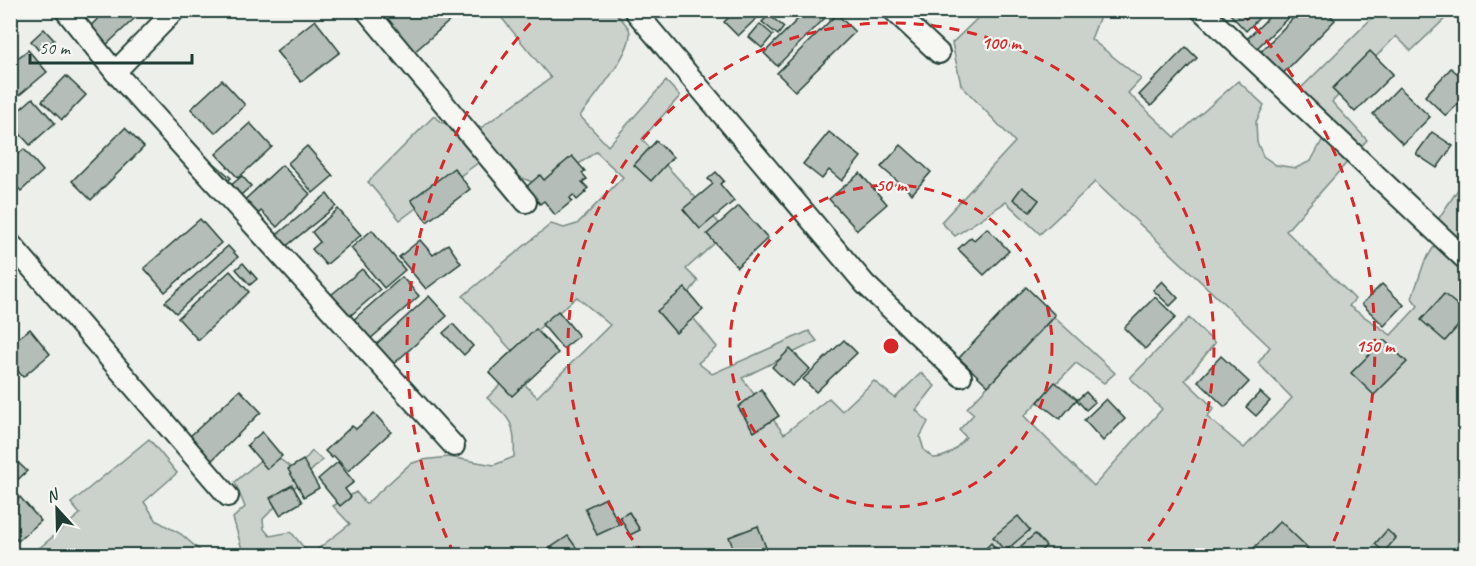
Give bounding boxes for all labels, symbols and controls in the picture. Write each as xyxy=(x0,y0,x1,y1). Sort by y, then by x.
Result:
scale bar xyxy=(30,27,192,65)
text: 100 m xyxy=(982,32,1022,54)
text: 50 m xyxy=(39,37,72,59)
text: 50 m xyxy=(876,174,908,196)
text: 150 m xyxy=(1356,335,1396,357)
centre of rings xyxy=(881,336,901,356)
north arrow xyxy=(27,479,87,539)
text: N xyxy=(43,484,63,507)

